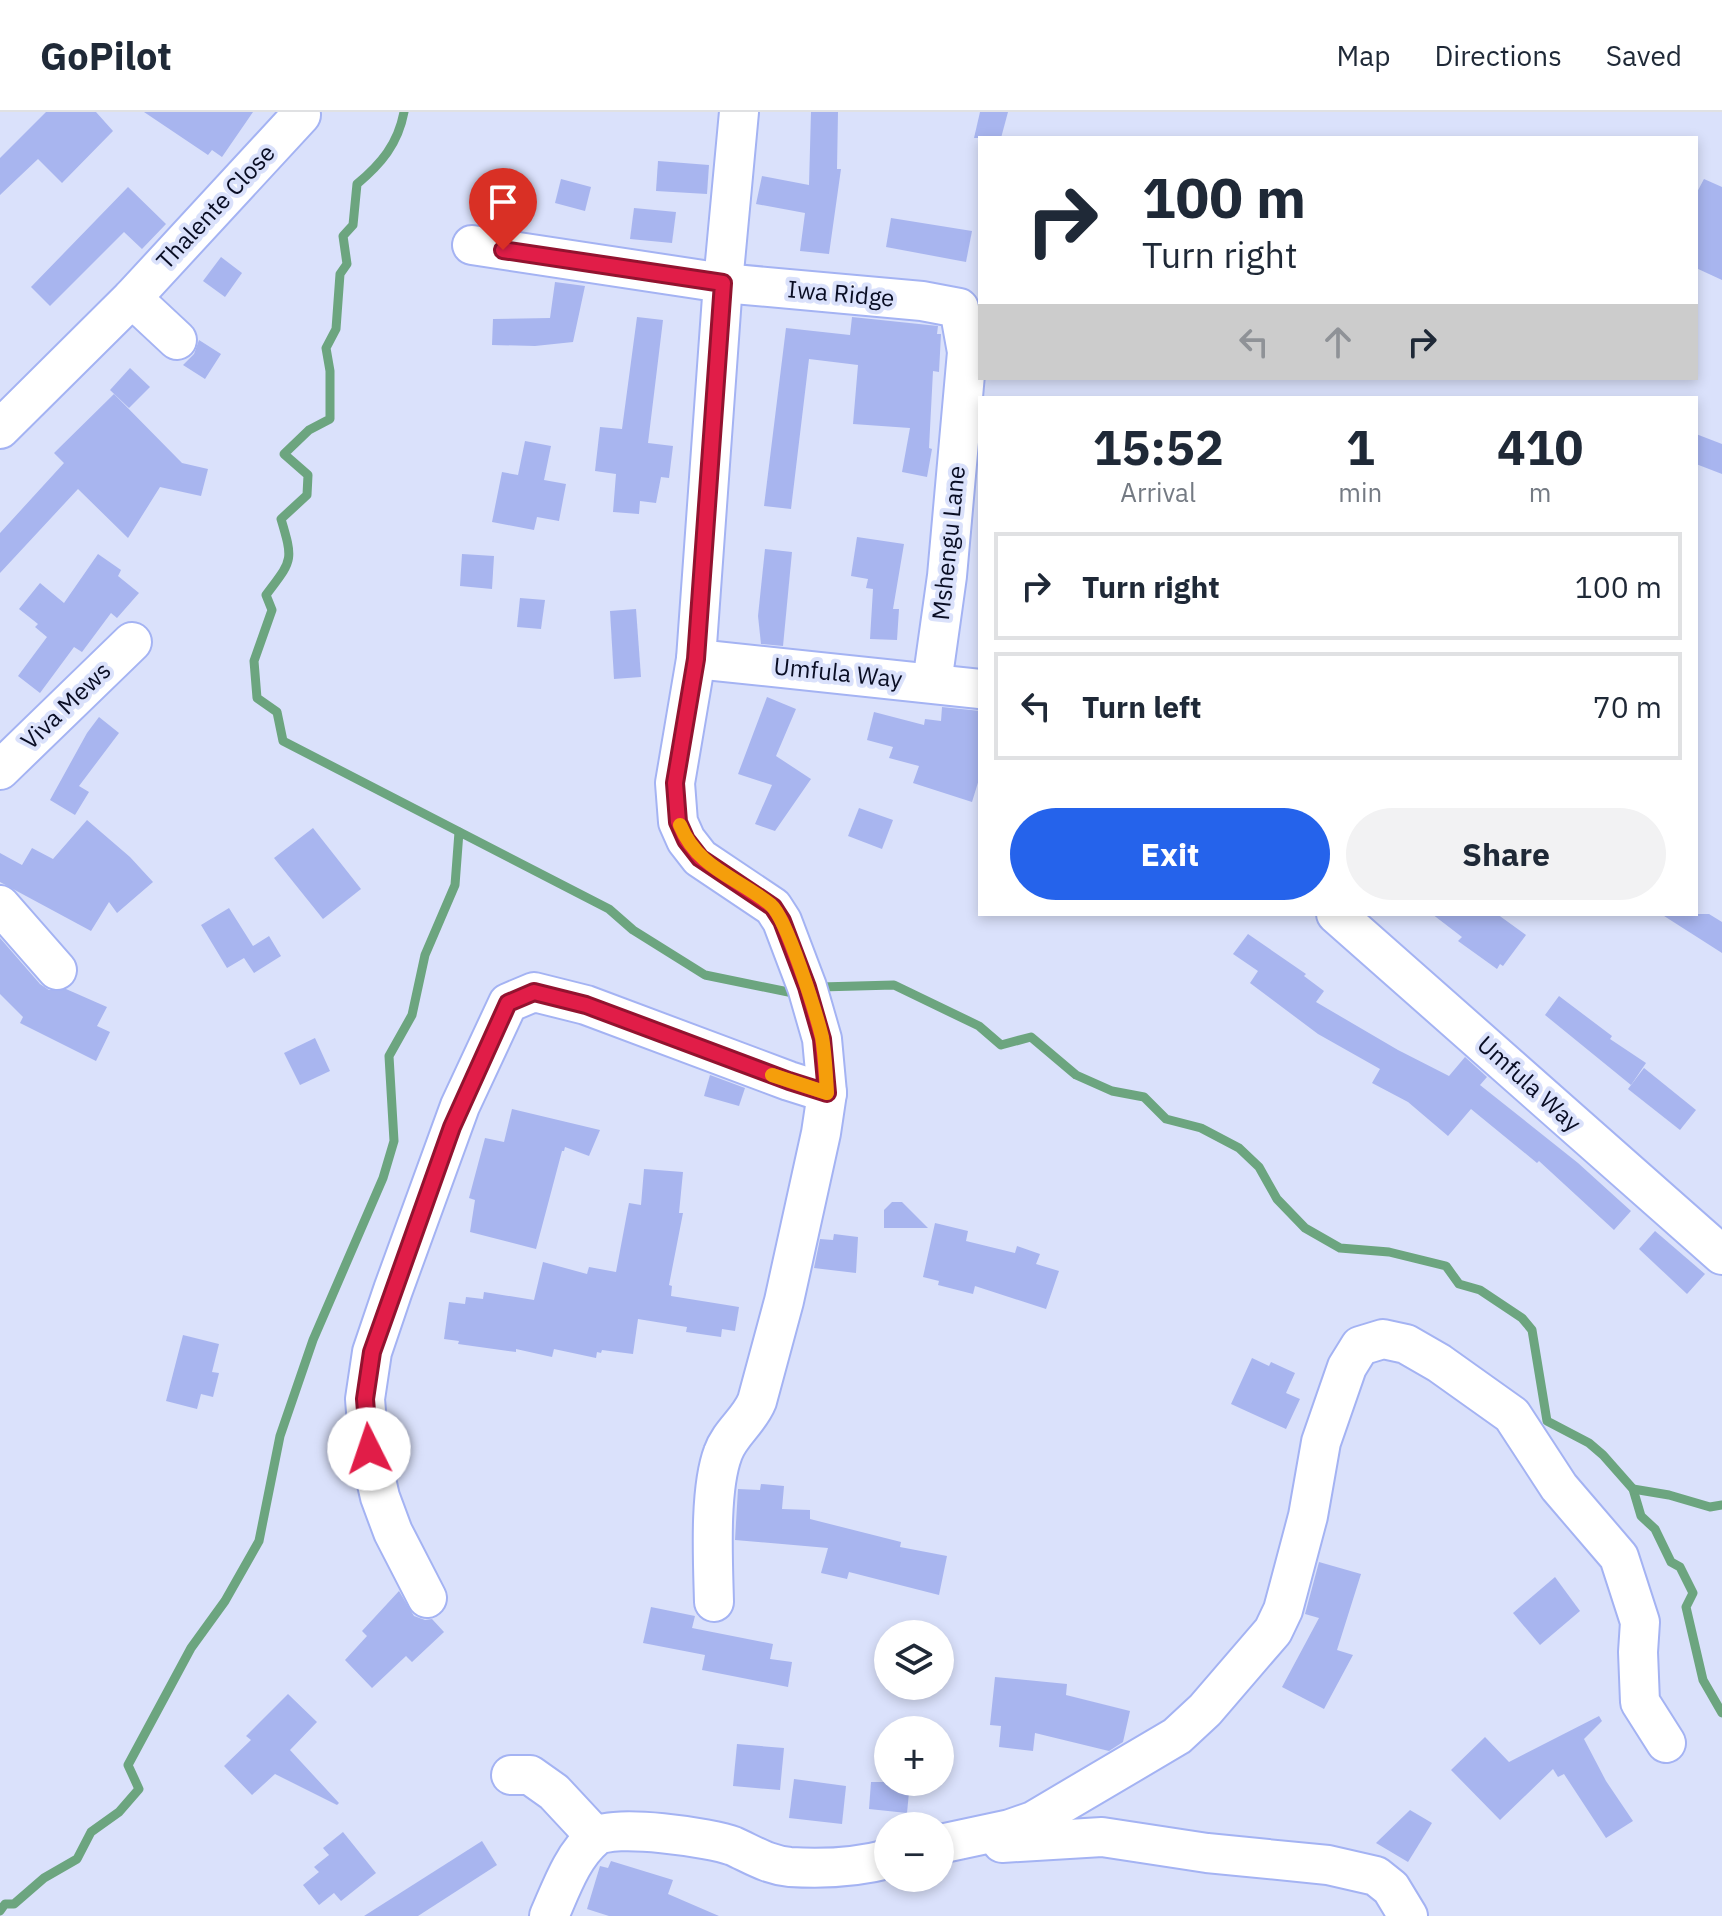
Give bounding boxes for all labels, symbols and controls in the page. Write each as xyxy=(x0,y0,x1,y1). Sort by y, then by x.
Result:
text: GoPilot xyxy=(40,31,172,80)
text: Map xyxy=(1336,37,1390,74)
text: Directions xyxy=(1434,37,1562,74)
text: Saved xyxy=(1606,37,1682,74)
street label: Thalente Close xyxy=(149,137,282,276)
text: 100 m xyxy=(1142,161,1306,233)
pin xyxy=(469,168,537,250)
icon: right xyxy=(1010,168,1114,272)
icon: arrive xyxy=(481,180,525,224)
text: Turn right xyxy=(1142,231,1298,278)
street label: Iwa Ridge xyxy=(786,272,896,314)
icon: left xyxy=(1232,320,1276,364)
icon: ahead xyxy=(1316,320,1360,364)
icon: right xyxy=(1400,320,1444,364)
text: 15:52 xyxy=(1093,416,1224,478)
text: 1 xyxy=(1346,416,1375,478)
text: 410 xyxy=(1497,416,1583,478)
street label: Mshengu Lane xyxy=(924,464,972,622)
text: Arrival xyxy=(1120,475,1196,509)
text: min xyxy=(1338,475,1382,509)
text: m xyxy=(1529,475,1551,509)
icon: right xyxy=(1014,564,1058,608)
text: Turn right xyxy=(1082,567,1220,606)
text: 100 m xyxy=(1575,567,1662,606)
street label: Umfula Way xyxy=(772,649,904,695)
street label: Viva Mews xyxy=(13,654,117,756)
icon: left xyxy=(1014,684,1058,728)
text: Turn left xyxy=(1082,687,1201,726)
text: 70 m xyxy=(1593,687,1662,726)
button: Exit xyxy=(1010,808,1330,900)
button: Share xyxy=(1346,808,1666,900)
street label: Umfula Way xyxy=(1471,1028,1588,1138)
position arrow xyxy=(327,1407,411,1491)
map controls xyxy=(874,1620,954,1892)
button: layers xyxy=(874,1620,954,1700)
button: + xyxy=(874,1716,954,1796)
button: − xyxy=(874,1812,954,1892)

